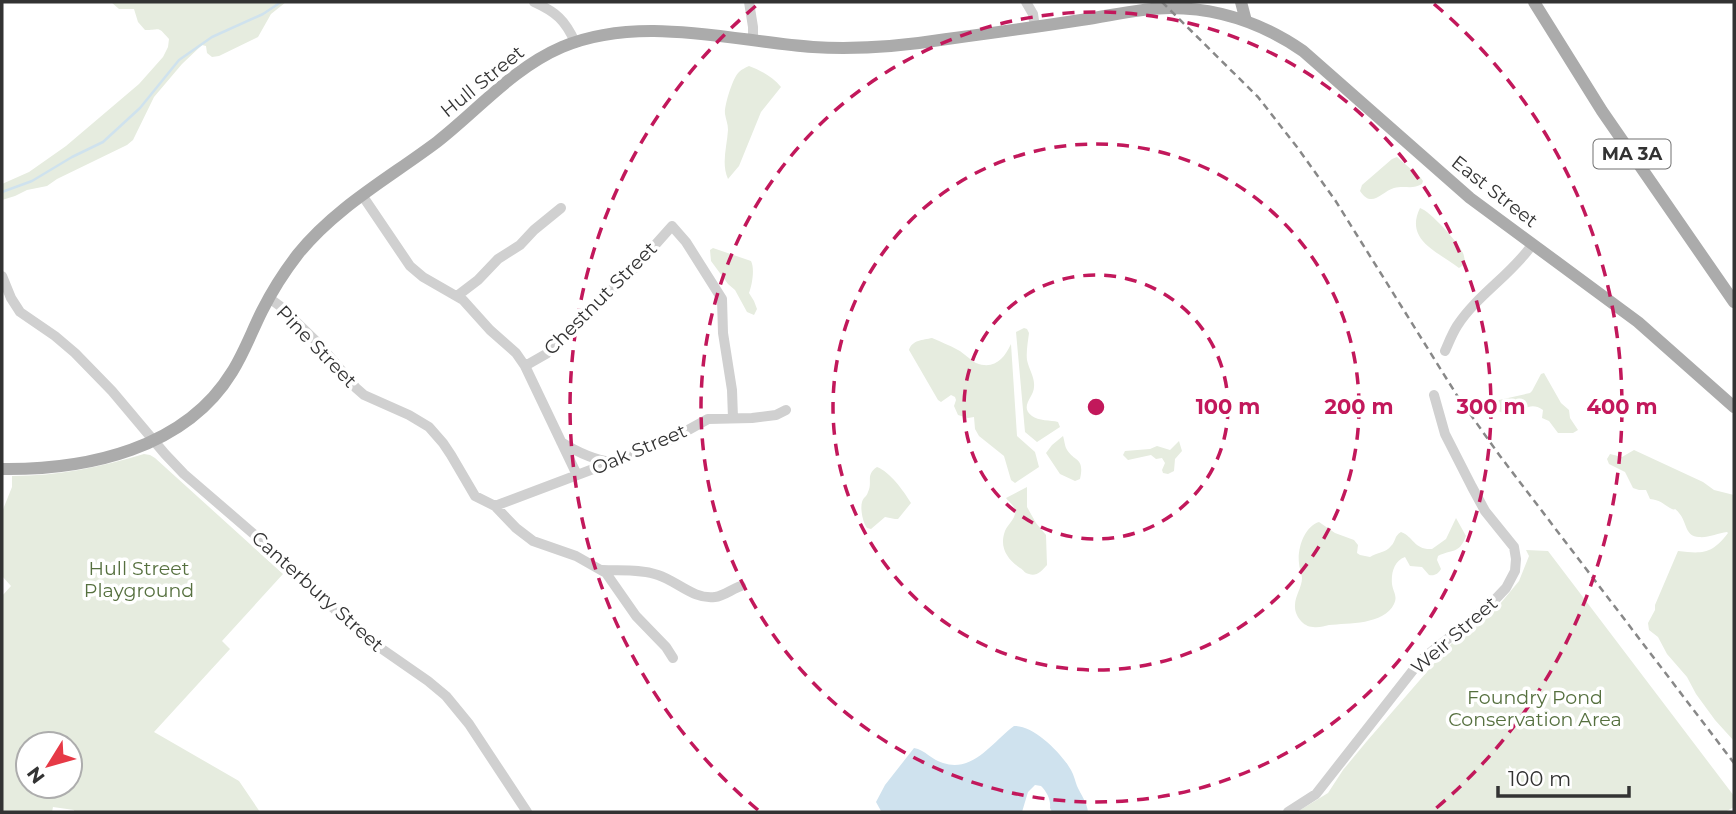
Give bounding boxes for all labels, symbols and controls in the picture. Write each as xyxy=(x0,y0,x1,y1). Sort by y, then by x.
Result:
street label: Hull Street xyxy=(436,41,529,122)
road number: MA 3A xyxy=(1594,140,1670,168)
street label: East Street xyxy=(1447,151,1543,232)
street label: Chestnut Street xyxy=(539,237,662,360)
street label: Pine Street xyxy=(272,300,362,392)
text: 100 m xyxy=(1196,394,1260,419)
text: 200 m xyxy=(1325,394,1393,419)
text: 300 m xyxy=(1456,394,1525,419)
text: 400 m xyxy=(1587,394,1657,419)
centre of rings xyxy=(1084,395,1108,419)
street label: Oak Street xyxy=(588,419,690,480)
street label: Canterbury Street xyxy=(247,526,389,657)
park label: Hull Street Playground xyxy=(84,557,194,602)
street label: Weir Street xyxy=(1407,592,1502,679)
park label: Foundry Pond Conservation Area xyxy=(1448,686,1622,731)
north arrow xyxy=(14,730,84,800)
scale bar xyxy=(1498,754,1629,798)
text: N xyxy=(22,762,50,788)
text: 100 m xyxy=(1508,766,1571,791)

